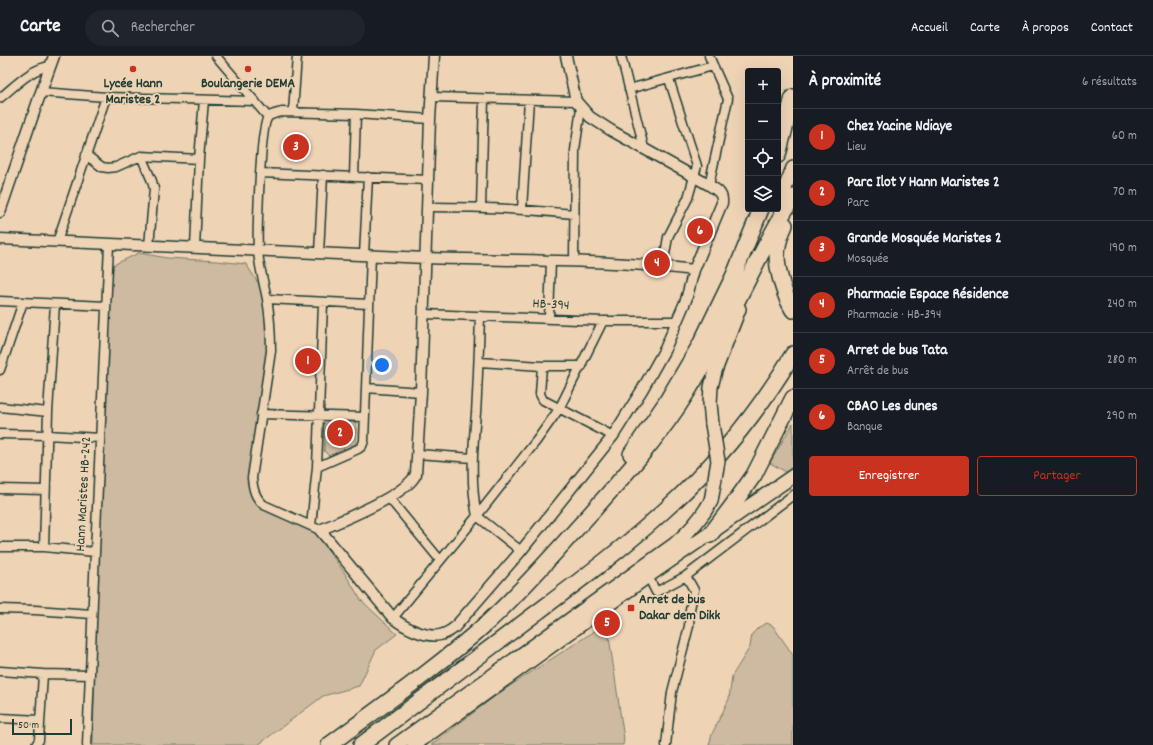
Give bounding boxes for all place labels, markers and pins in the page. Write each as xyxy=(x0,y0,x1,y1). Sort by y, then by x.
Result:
marker: Lycée Hann Maristes 2 xyxy=(128,64,138,74)
marker: Boulangerie DEMA xyxy=(243,64,253,74)
place label: Lycée Hann Maristes 2 xyxy=(103,74,163,110)
place label: Boulangerie DEMA xyxy=(201,74,295,94)
pin: 3 xyxy=(283,132,309,162)
pin: 6 xyxy=(687,216,713,246)
pin: 4 xyxy=(644,248,670,278)
pin: 1 xyxy=(295,346,321,376)
pin: 2 xyxy=(327,418,353,448)
place label: Arret de bus Dakar dem Dikk xyxy=(639,590,721,626)
marker: Arret de bus Dakar dem Dikk xyxy=(626,603,636,613)
pin: 5 xyxy=(594,608,620,638)

